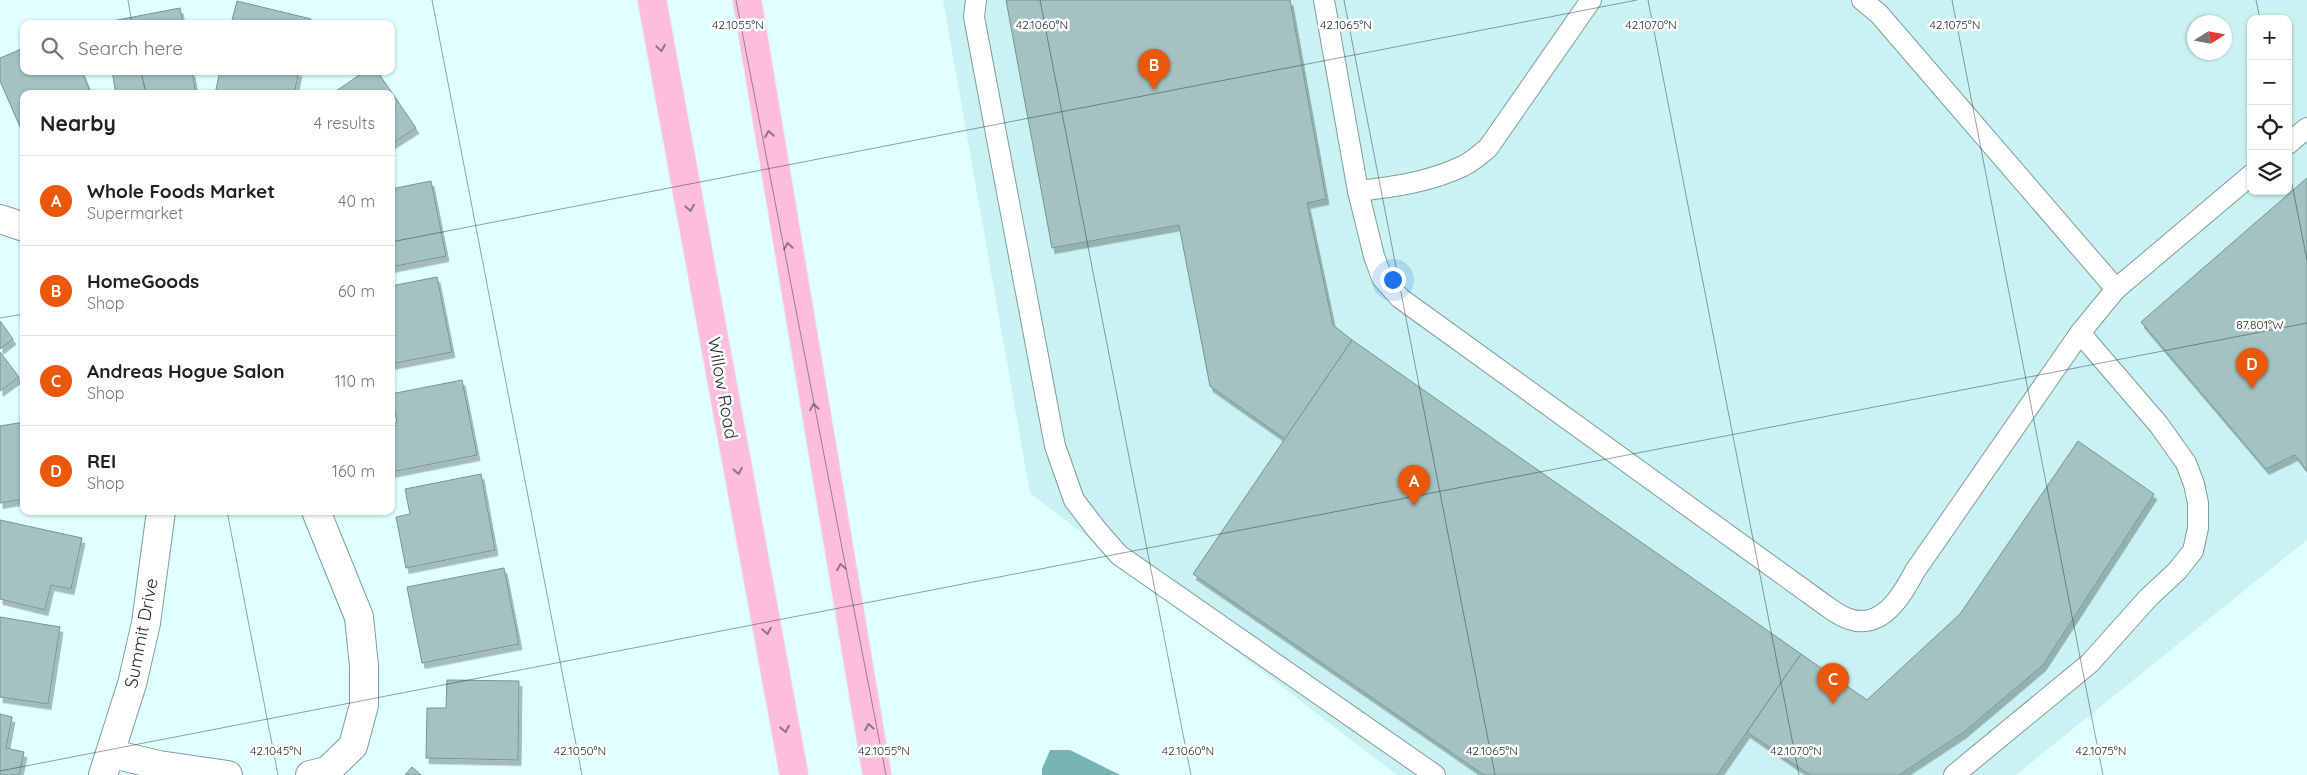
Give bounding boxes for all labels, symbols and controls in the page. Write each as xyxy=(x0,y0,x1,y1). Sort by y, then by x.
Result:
north arrow xyxy=(2187,15,2232,60)
map controls xyxy=(2247,15,2292,195)
button: + xyxy=(2247,15,2292,60)
text: 42.1055°N xyxy=(712,17,764,32)
text: 42.1060°N xyxy=(1016,17,1068,32)
text: 42.1065°N xyxy=(1320,17,1372,32)
text: 42.1070°N xyxy=(1625,17,1677,32)
text: 42.1075°N xyxy=(1930,17,1980,32)
search box xyxy=(20,20,395,75)
icon: search xyxy=(38,34,66,62)
text: Search here xyxy=(78,36,183,60)
one-way arrow xyxy=(656,44,666,52)
pin: B xyxy=(1138,49,1170,90)
button: − xyxy=(2247,60,2292,105)
button: locate xyxy=(2247,105,2292,150)
text: Nearby xyxy=(40,110,116,136)
text: 4 results xyxy=(314,113,375,133)
one-way arrow xyxy=(765,130,775,139)
button: layers xyxy=(2247,150,2292,195)
text: Whole Foods Market xyxy=(87,179,275,203)
text: A xyxy=(51,191,61,211)
text: 40 m xyxy=(338,191,375,211)
text: Supermarket xyxy=(87,203,183,223)
one-way arrow xyxy=(685,203,695,212)
one-way arrow xyxy=(783,242,793,251)
your location xyxy=(1380,267,1406,293)
text: HomeGoods xyxy=(87,269,199,293)
text: B xyxy=(51,281,61,301)
text: 60 m xyxy=(338,281,375,301)
text: Shop xyxy=(87,293,124,313)
text: 87.801°W xyxy=(2236,317,2284,332)
street label: Willow Road xyxy=(703,335,743,441)
pin: D xyxy=(2236,348,2268,389)
text: Andreas Hogue Salon xyxy=(87,359,285,383)
text: C xyxy=(51,371,61,391)
text: 110 m xyxy=(335,371,375,391)
text: Shop xyxy=(87,383,124,403)
one-way arrow xyxy=(810,402,820,411)
text: REI xyxy=(87,449,116,473)
text: D xyxy=(50,461,62,481)
text: 160 m xyxy=(332,461,375,481)
pin: A xyxy=(1398,465,1430,506)
one-way arrow xyxy=(733,467,743,475)
text: Shop xyxy=(87,473,124,493)
one-way arrow xyxy=(837,562,847,571)
street label: Summit Drive xyxy=(119,576,163,690)
one-way arrow xyxy=(762,626,772,635)
pin: C xyxy=(1817,663,1849,704)
one-way arrow xyxy=(864,723,874,731)
one-way arrow xyxy=(780,724,790,733)
text: 42.1045°N xyxy=(250,743,302,758)
text: 42.1050°N xyxy=(554,743,606,758)
text: 42.1055°N xyxy=(858,743,910,758)
text: 42.1060°N xyxy=(1162,743,1214,758)
text: 42.1065°N xyxy=(1466,743,1518,758)
text: 42.1070°N xyxy=(1770,743,1822,758)
text: 42.1075°N xyxy=(2076,743,2126,758)

